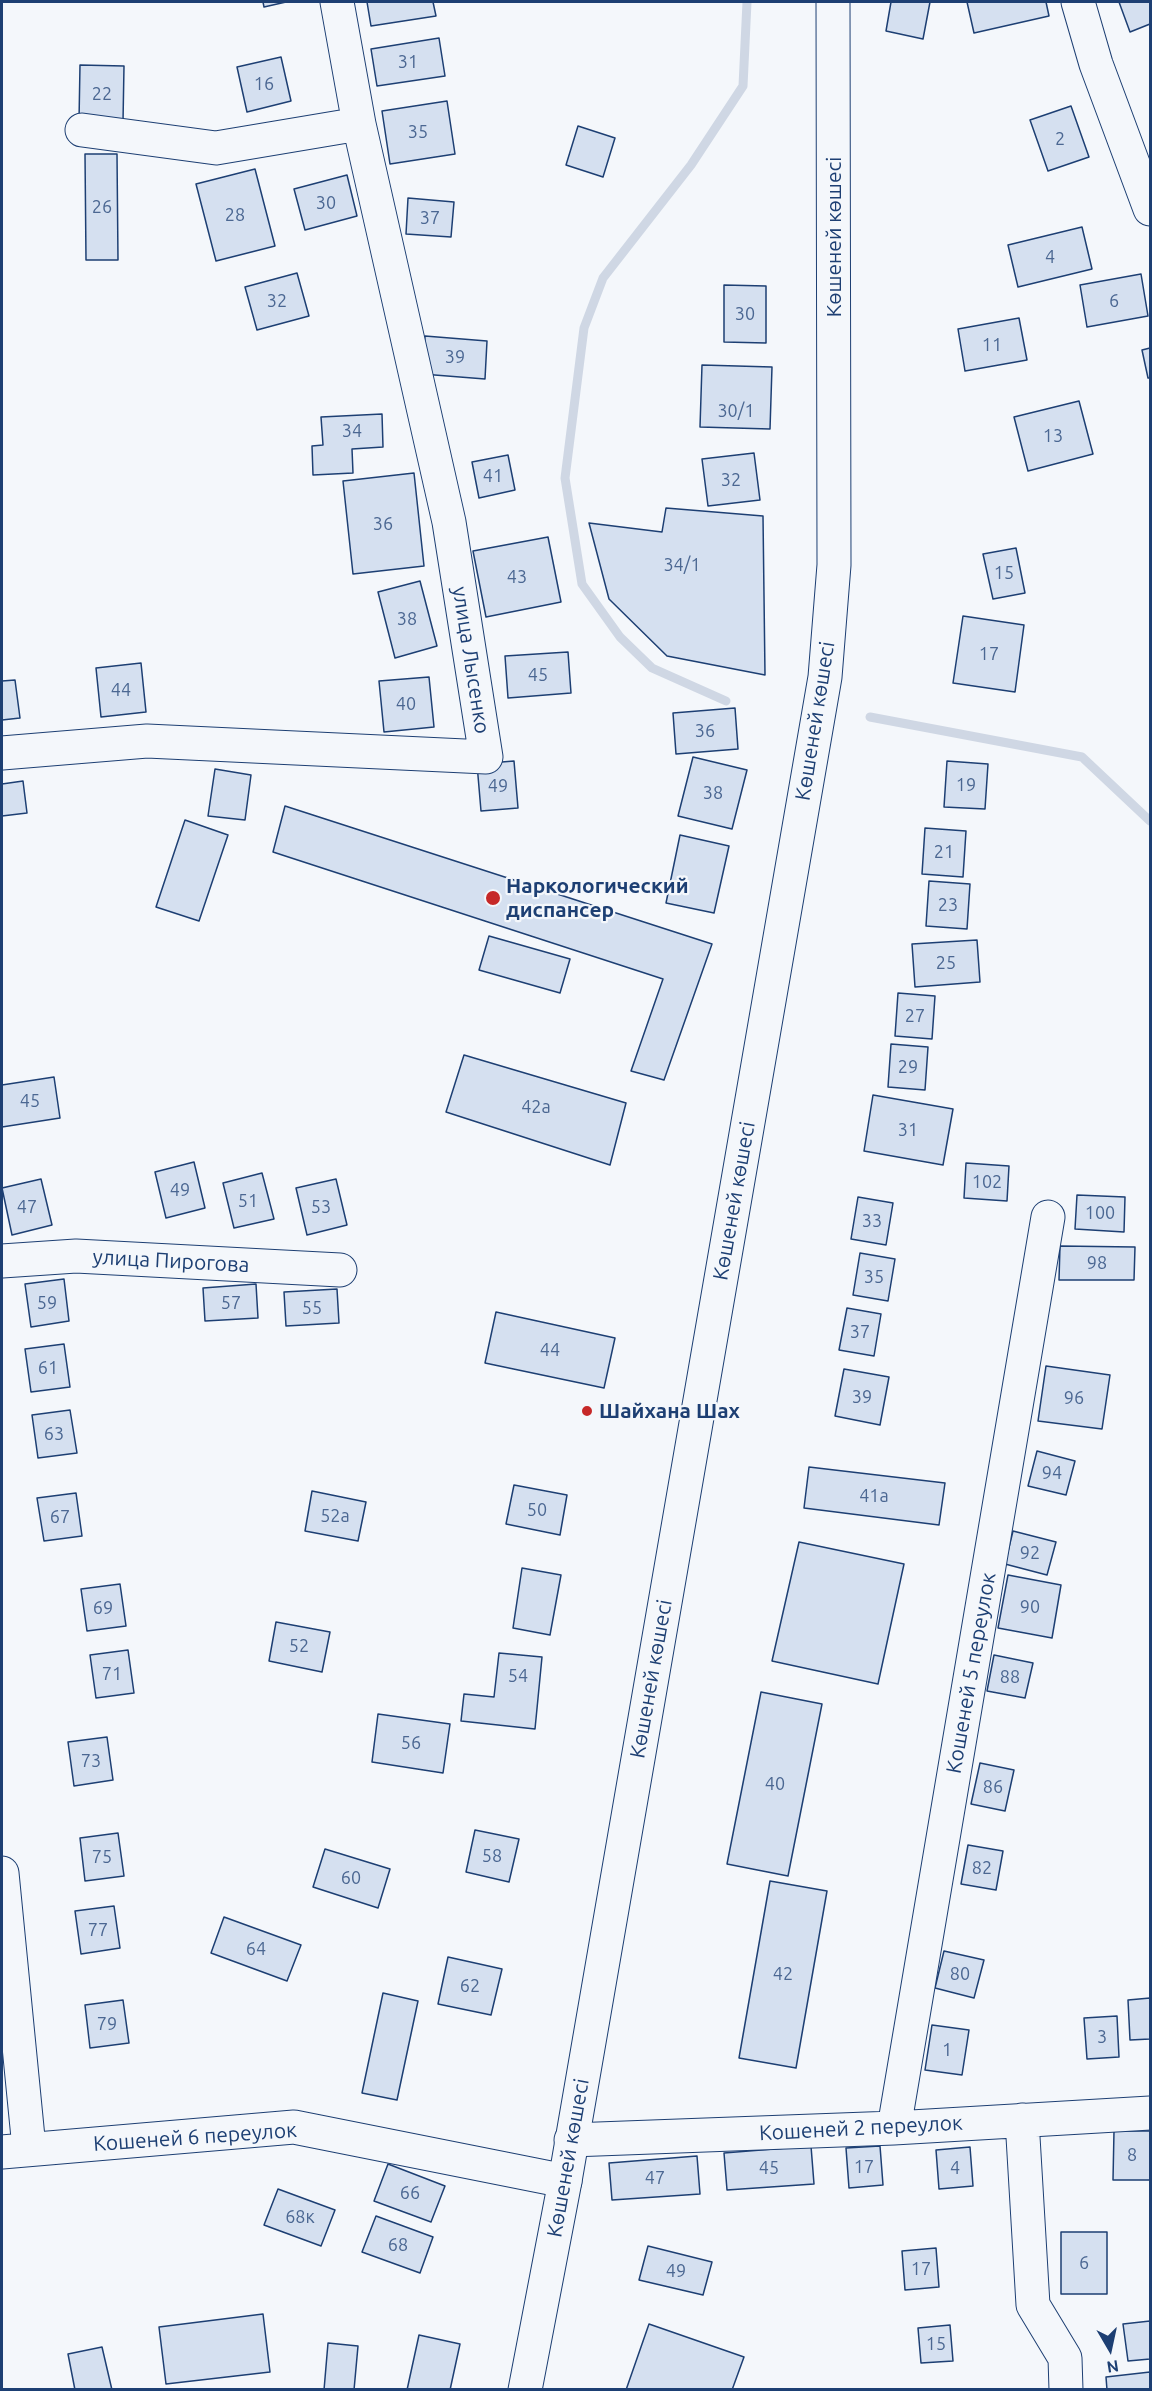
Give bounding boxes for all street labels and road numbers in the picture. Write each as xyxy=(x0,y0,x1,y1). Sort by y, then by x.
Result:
street label: Көшеней көшесі xyxy=(821,157,847,317)
street label: улица Лысенко xyxy=(447,585,495,735)
street label: Көшеней көшесі xyxy=(790,640,840,802)
street label: Көшеней көшесі xyxy=(708,1120,760,1282)
street label: улица Пирогова xyxy=(92,1244,250,1278)
street label: Кошеней 5 переулок xyxy=(941,1570,1001,1776)
street label: Көшеней көшесі xyxy=(625,1598,677,1760)
street label: Көшеней көшесі xyxy=(542,2077,594,2239)
street label: Кошеней 2 переулок xyxy=(759,2110,963,2146)
street label: Кошеней 6 переулок xyxy=(92,2117,298,2157)

